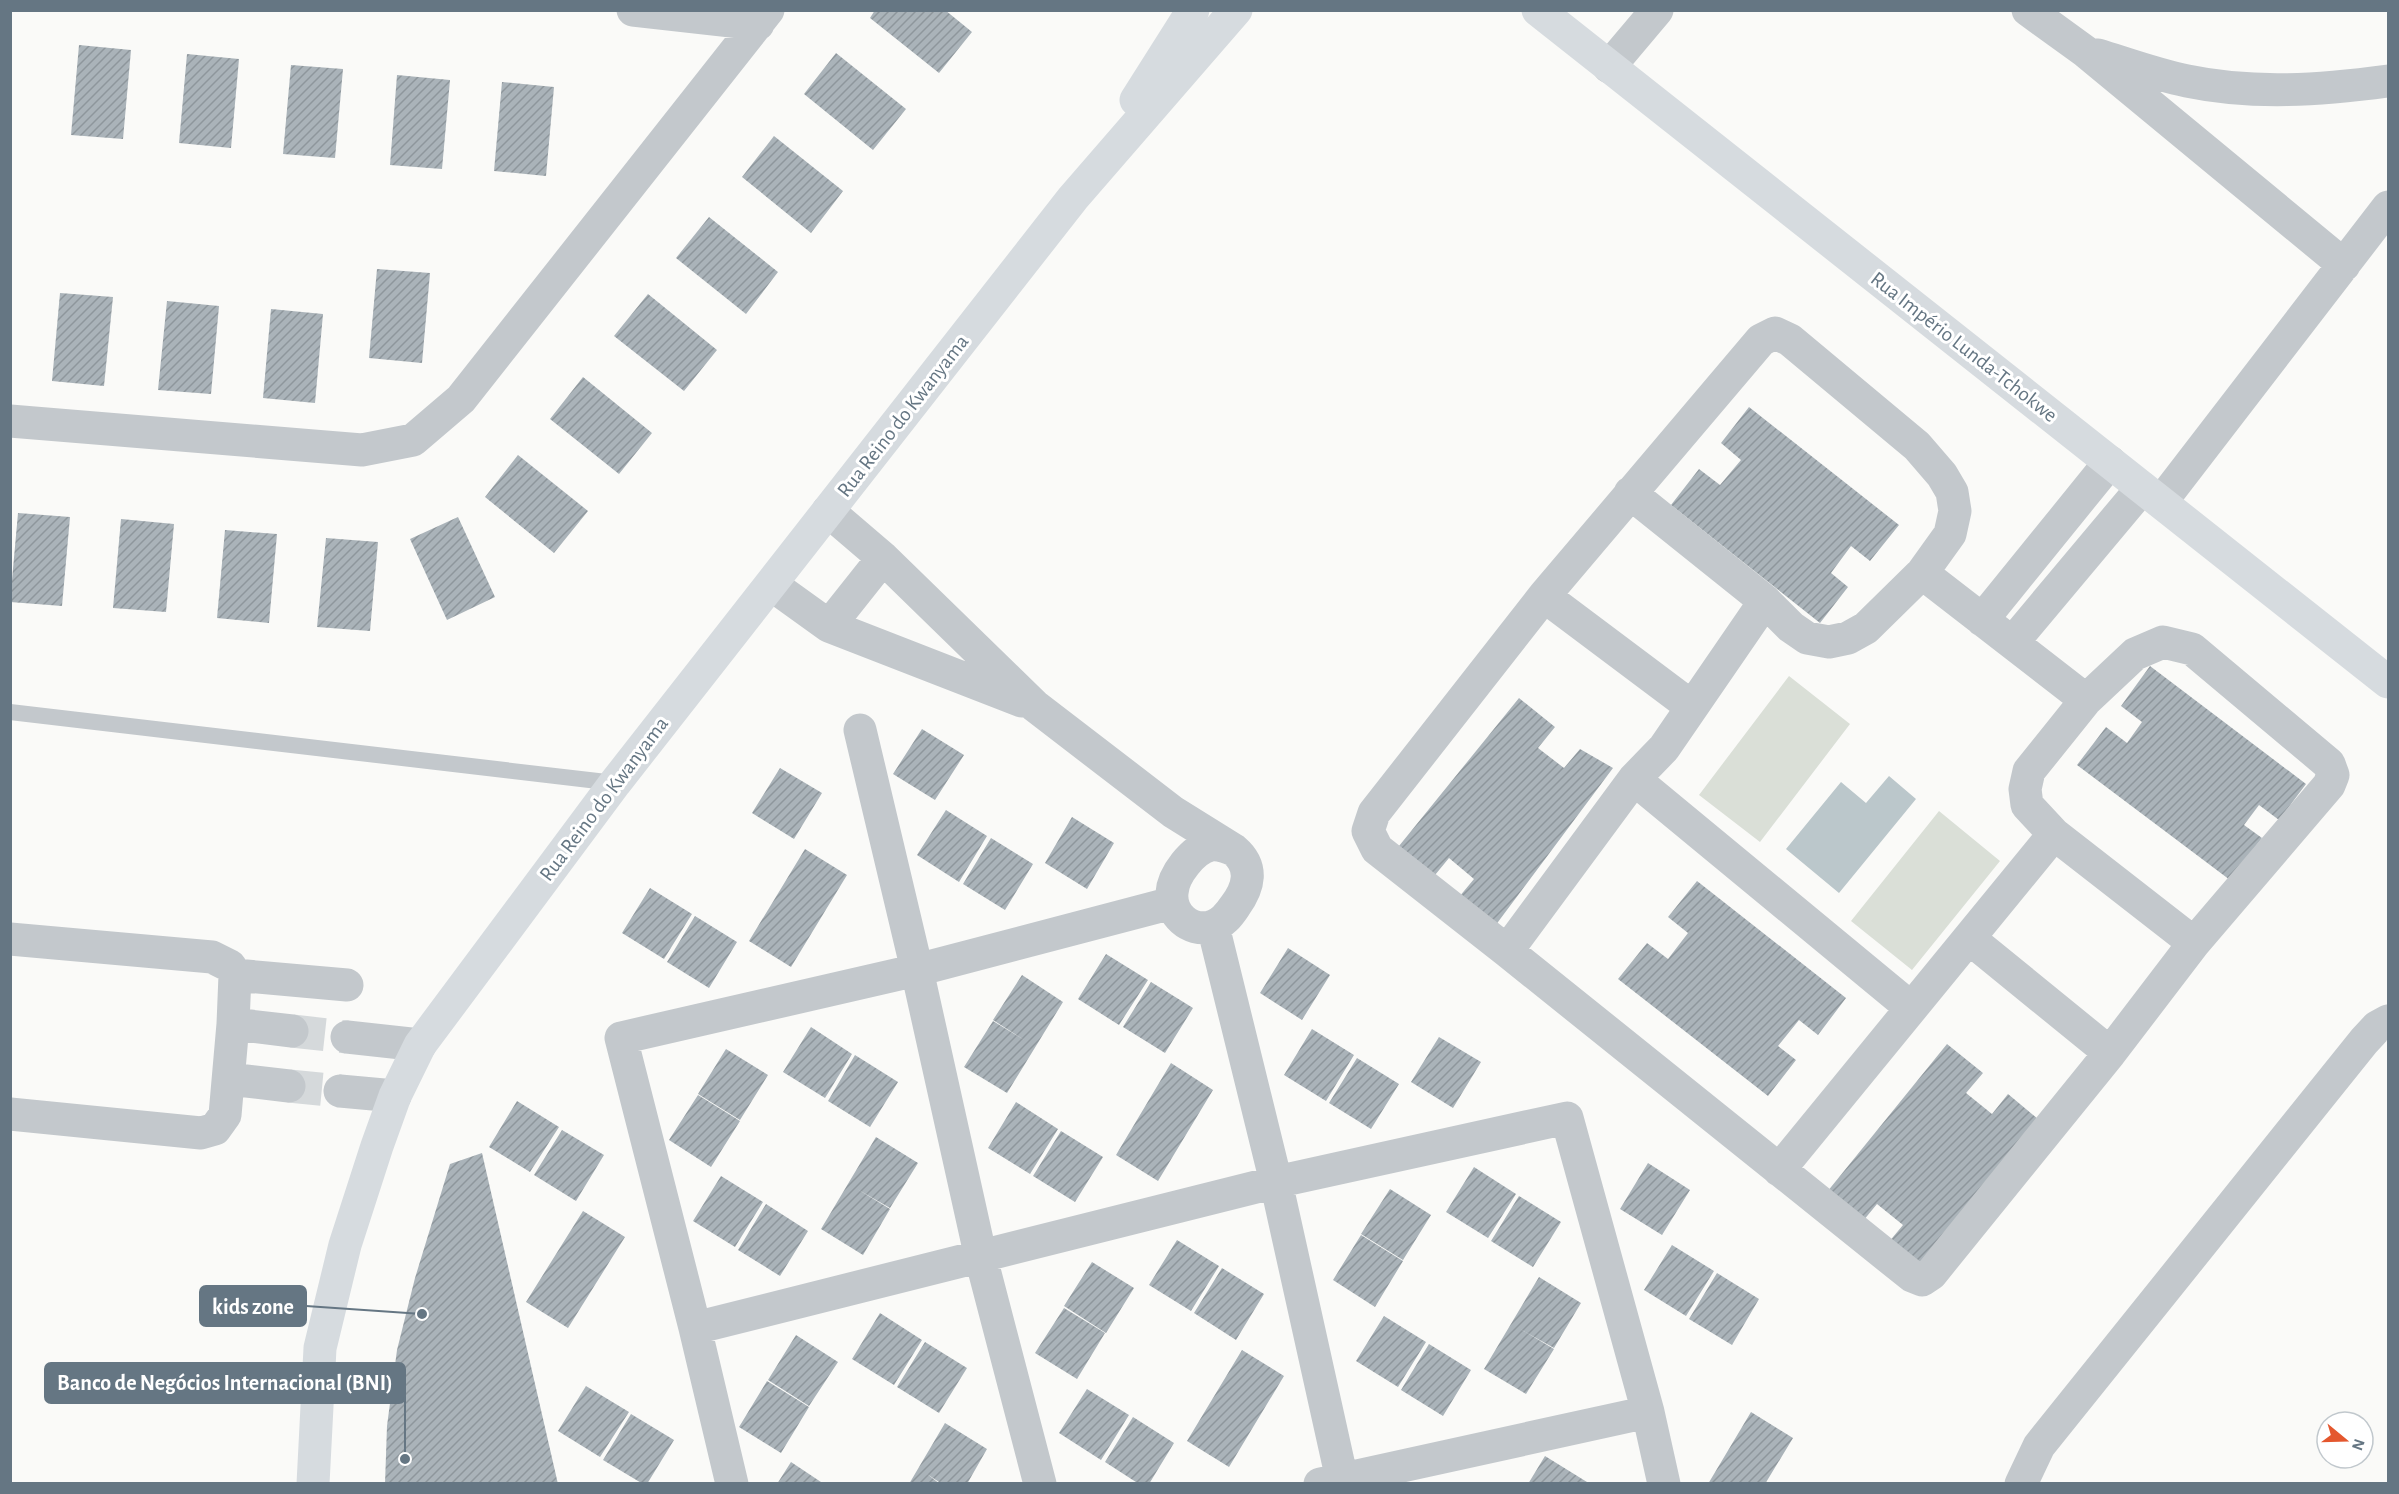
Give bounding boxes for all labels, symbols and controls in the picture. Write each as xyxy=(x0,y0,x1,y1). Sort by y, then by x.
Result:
street label: Rua Império Lunda-Tchokwe xyxy=(1867,268,2061,426)
street label: Rua Reino do Kwanyama xyxy=(833,331,973,501)
street label: Rua Reino do Kwanyama xyxy=(536,713,673,885)
callout: kids zone xyxy=(200,1286,306,1326)
text: kids zone xyxy=(212,1296,294,1318)
callout: Banco de Negócios Internacional (BNI) xyxy=(45,1363,405,1403)
text: Banco de Negócios Internacional (BNI) xyxy=(57,1372,393,1394)
north arrow xyxy=(2315,1410,2375,1470)
text: N xyxy=(2349,1437,2368,1452)

